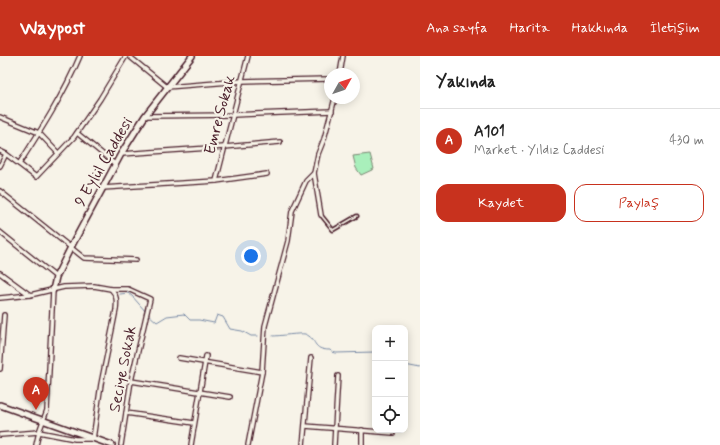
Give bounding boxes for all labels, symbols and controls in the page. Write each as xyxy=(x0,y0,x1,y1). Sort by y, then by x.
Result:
text: Waypost xyxy=(20,16,85,41)
text: Ana sayfa xyxy=(426,19,487,37)
text: Harita xyxy=(509,19,550,37)
text: Hakkında xyxy=(572,19,628,37)
text: İletişim xyxy=(650,19,700,37)
north arrow xyxy=(324,68,360,104)
text: Yakında xyxy=(436,71,496,93)
street label: Emre Sokak xyxy=(199,73,241,157)
street label: 9 Eylül Caddesi xyxy=(70,113,138,210)
text: A101 xyxy=(474,122,505,142)
text: A xyxy=(445,132,453,149)
text: 430 m xyxy=(669,132,704,149)
text: Market · Yıldız Caddesi xyxy=(474,142,604,159)
button: Kaydet xyxy=(436,184,566,222)
button: Paylaş xyxy=(574,184,704,222)
your location xyxy=(241,246,261,266)
street label: Seciye Sokak xyxy=(104,324,142,414)
map controls xyxy=(372,325,408,433)
button: + xyxy=(372,325,408,361)
button: − xyxy=(372,361,408,397)
pin: A xyxy=(23,377,49,410)
button: locate xyxy=(372,397,408,433)

